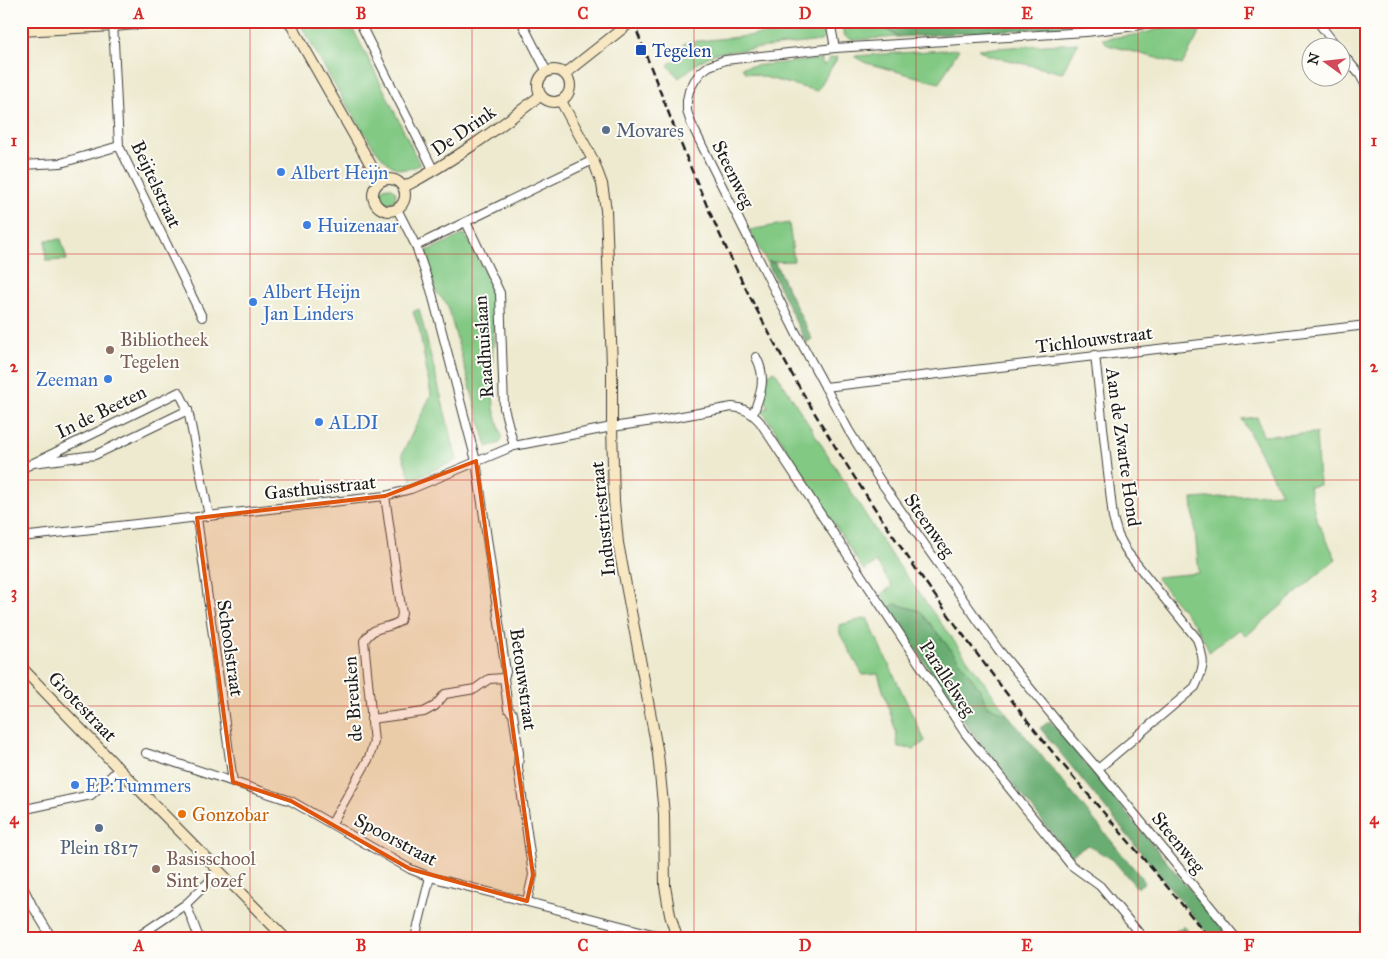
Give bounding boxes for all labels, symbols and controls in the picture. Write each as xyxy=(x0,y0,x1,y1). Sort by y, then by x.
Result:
text: A xyxy=(133,4,145,23)
text: B xyxy=(356,4,366,23)
text: C xyxy=(578,4,589,23)
text: D xyxy=(799,4,812,23)
text: E xyxy=(1021,4,1033,23)
text: F xyxy=(1244,4,1255,23)
north arrow xyxy=(1300,38,1350,88)
place label: Tegelen xyxy=(652,39,711,63)
marker: Tegelen xyxy=(634,43,648,57)
text: N xyxy=(1304,51,1324,67)
street label: De Drink xyxy=(427,100,500,161)
place label: Movares xyxy=(616,119,684,142)
marker: Movares xyxy=(600,124,612,136)
text: 1 xyxy=(11,131,18,150)
text: 1 xyxy=(1371,131,1378,150)
street label: Beijtelstraat xyxy=(126,137,187,232)
street label: Steenweg xyxy=(706,137,760,212)
place label: Albert Heijn xyxy=(290,161,388,184)
marker: Albert Heijn xyxy=(275,166,287,178)
place label: Huizenaar xyxy=(317,214,400,237)
marker: Huizenaar xyxy=(301,219,313,231)
place label: Albert Heijn Jan Linders xyxy=(261,280,360,326)
street label: Raadhuislaan xyxy=(468,295,499,399)
marker: Albert Heijn Jan Linders xyxy=(247,296,259,308)
street label: Tichlouwstraat xyxy=(1034,321,1154,358)
place label: Bibliotheek Tegelen xyxy=(120,328,209,374)
marker: Bibliotheek Tegelen xyxy=(104,344,116,356)
text: 2 xyxy=(10,357,19,376)
text: 2 xyxy=(1370,357,1379,376)
street label: Aan de Zwarte Hond xyxy=(1101,365,1146,529)
place label: Zeeman xyxy=(36,368,98,391)
marker: Zeeman xyxy=(102,373,114,385)
street label: In de Beeten xyxy=(52,380,150,443)
place label: ALDI xyxy=(328,411,379,434)
marker: ALDI xyxy=(313,416,325,428)
street label: Industriestraat xyxy=(585,460,620,578)
street label: Gasthuisstraat xyxy=(263,470,377,505)
street label: Steenweg xyxy=(899,489,960,562)
text: 3 xyxy=(11,583,17,603)
text: 3 xyxy=(1371,583,1377,603)
street label: Schoolstraat xyxy=(212,598,249,698)
street label: Betouwstraat xyxy=(505,626,542,732)
street label: Parallelweg xyxy=(914,636,981,721)
street label: de Breuken xyxy=(338,655,367,743)
street label: Grotestraat xyxy=(44,666,122,746)
place label: EP:Tummers xyxy=(85,774,191,797)
marker: EP:Tummers xyxy=(69,779,81,791)
place label: Gonzobar xyxy=(192,803,270,826)
street label: Steenweg xyxy=(1146,807,1210,879)
marker: Gonzobar xyxy=(176,808,188,820)
street label: Spoorstraat xyxy=(350,808,441,871)
text: 4 xyxy=(10,809,20,829)
text: 4 xyxy=(1370,809,1380,829)
marker: Plein 1817 xyxy=(93,822,105,834)
place label: Plein 1817 xyxy=(60,836,138,859)
place label: Basisschool Sint Jozef xyxy=(166,847,256,893)
marker: Basisschool Sint Jozef xyxy=(150,863,162,875)
text: A xyxy=(133,936,145,955)
text: B xyxy=(356,936,366,955)
text: C xyxy=(578,936,589,955)
text: D xyxy=(799,936,812,955)
text: E xyxy=(1021,936,1033,955)
text: F xyxy=(1244,936,1255,955)

